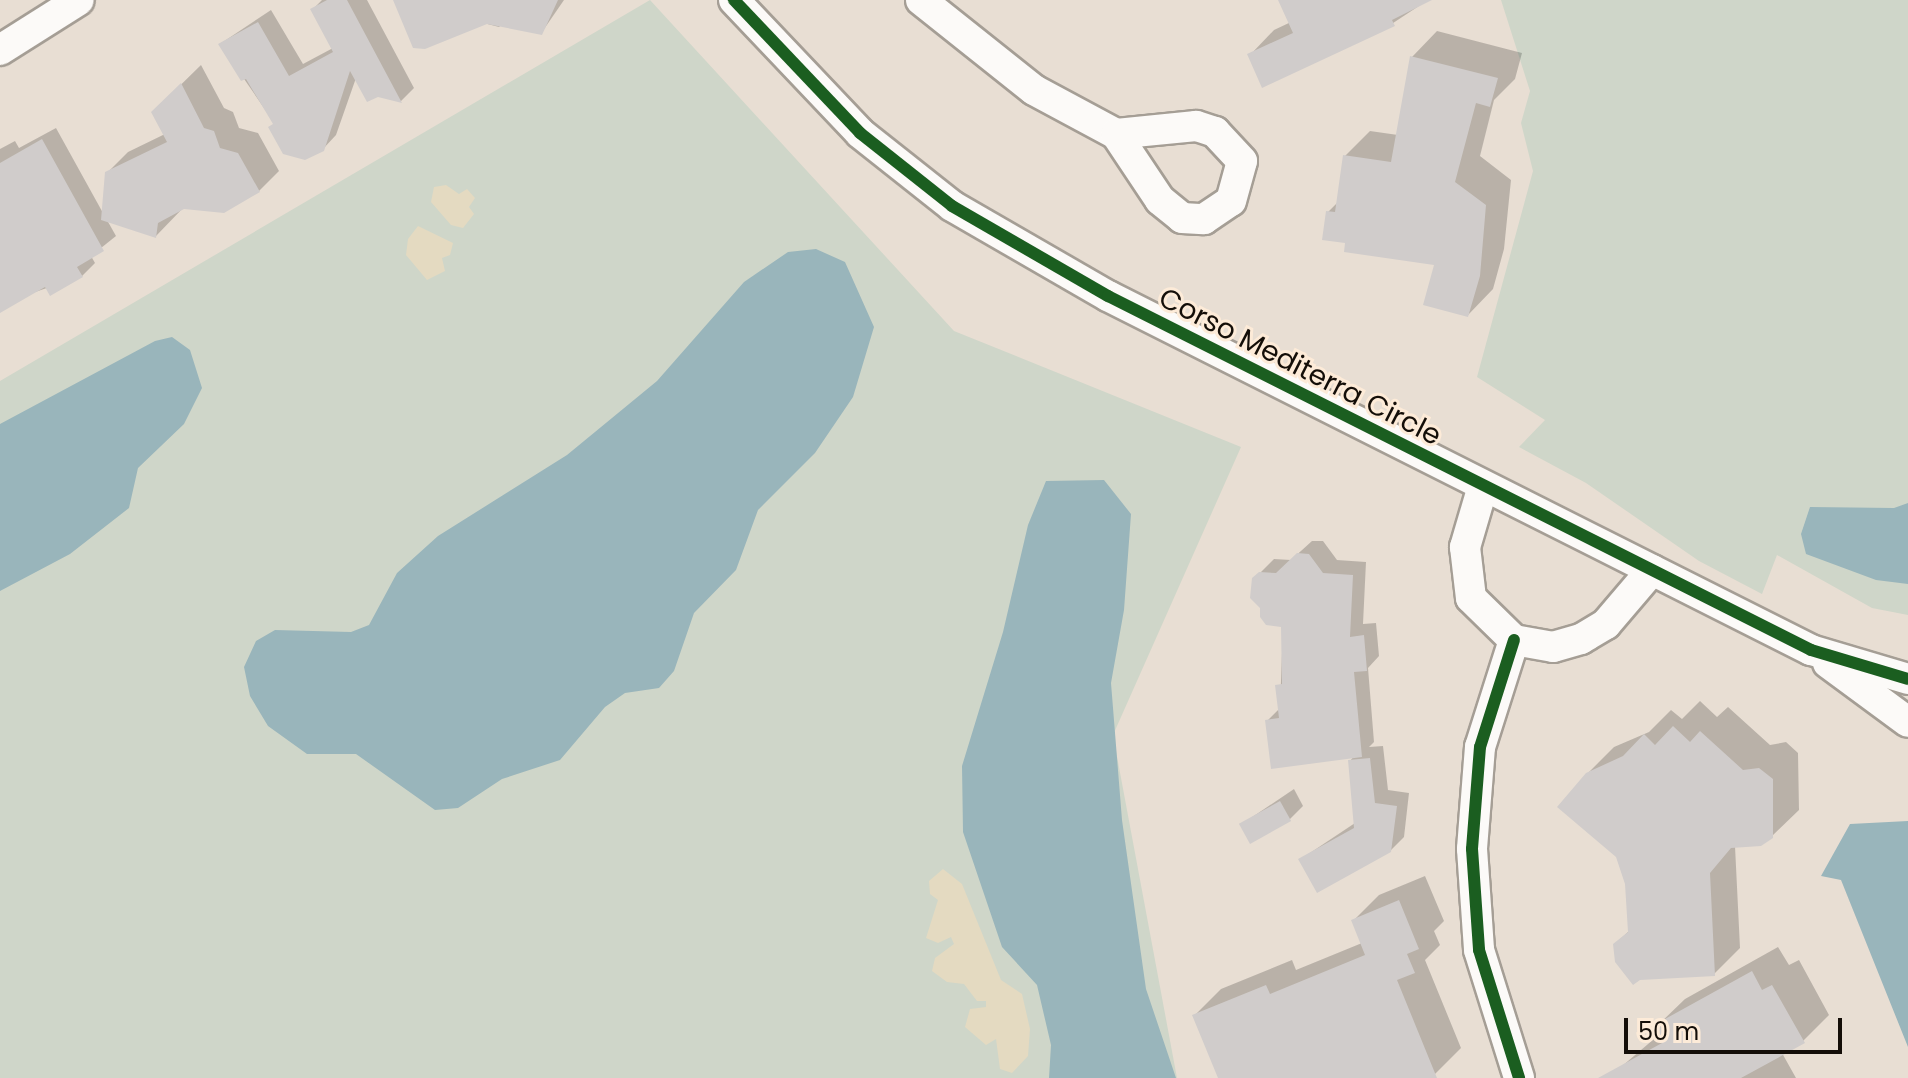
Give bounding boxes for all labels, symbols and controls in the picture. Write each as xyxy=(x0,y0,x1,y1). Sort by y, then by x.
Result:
street label: Corso Mediterra Circle xyxy=(1153,281,1447,453)
scale bar xyxy=(1628,1002,1846,1052)
text: 50 m xyxy=(1638,1015,1699,1048)

